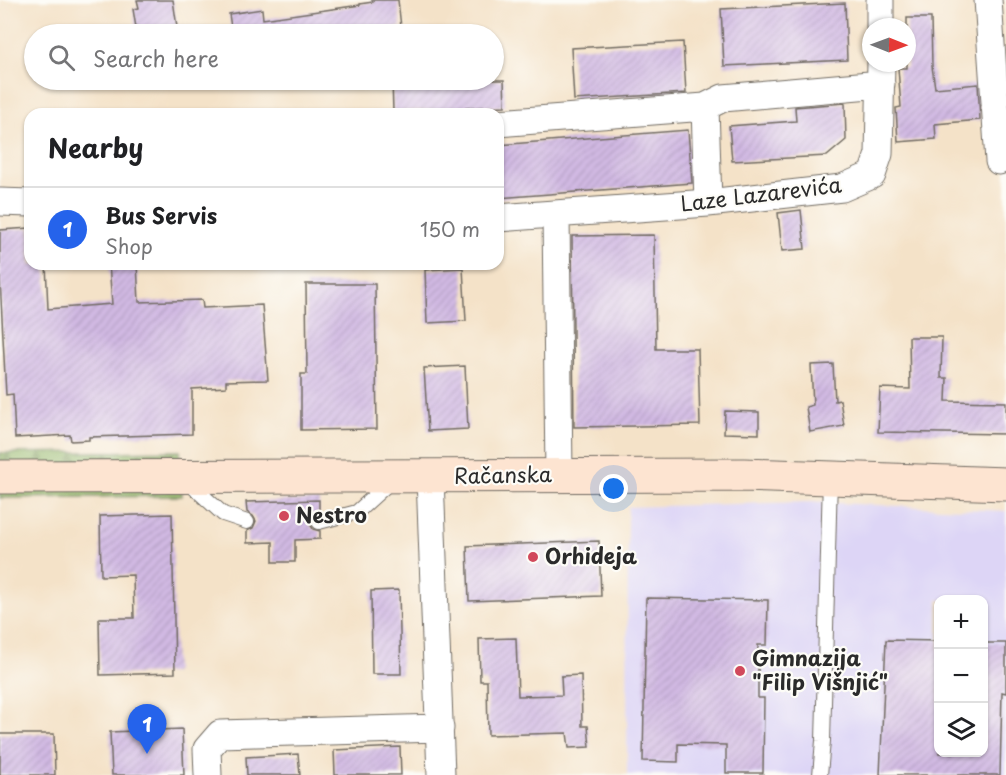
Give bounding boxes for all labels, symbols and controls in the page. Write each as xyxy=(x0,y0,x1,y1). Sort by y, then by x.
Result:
north arrow xyxy=(862,18,916,72)
search box xyxy=(24,24,504,90)
icon: search xyxy=(45,41,78,74)
text: Search here xyxy=(93,41,219,74)
text: Nearby xyxy=(48,128,143,167)
street label: Laze Lazarevića xyxy=(678,167,844,219)
text: Bus Servis xyxy=(105,198,217,231)
text: 1 xyxy=(63,214,72,244)
text: 150 m xyxy=(420,214,480,244)
text: Shop xyxy=(105,231,153,261)
street label: Račanska xyxy=(454,457,552,491)
your location xyxy=(599,474,628,503)
place label: Nestro xyxy=(296,498,367,530)
marker: Nestro xyxy=(277,509,291,523)
place label: Orhideja xyxy=(545,539,637,571)
marker: Orhideja xyxy=(526,550,540,564)
map controls xyxy=(934,595,988,757)
button: + xyxy=(934,595,988,649)
place label: Gimnazija "Filip Višnjić" xyxy=(752,641,888,697)
button: − xyxy=(934,649,988,703)
marker: Gimnazija "Filip Višnjić" xyxy=(733,664,747,678)
button: layers xyxy=(934,703,988,757)
pin: 1 xyxy=(128,704,166,754)

